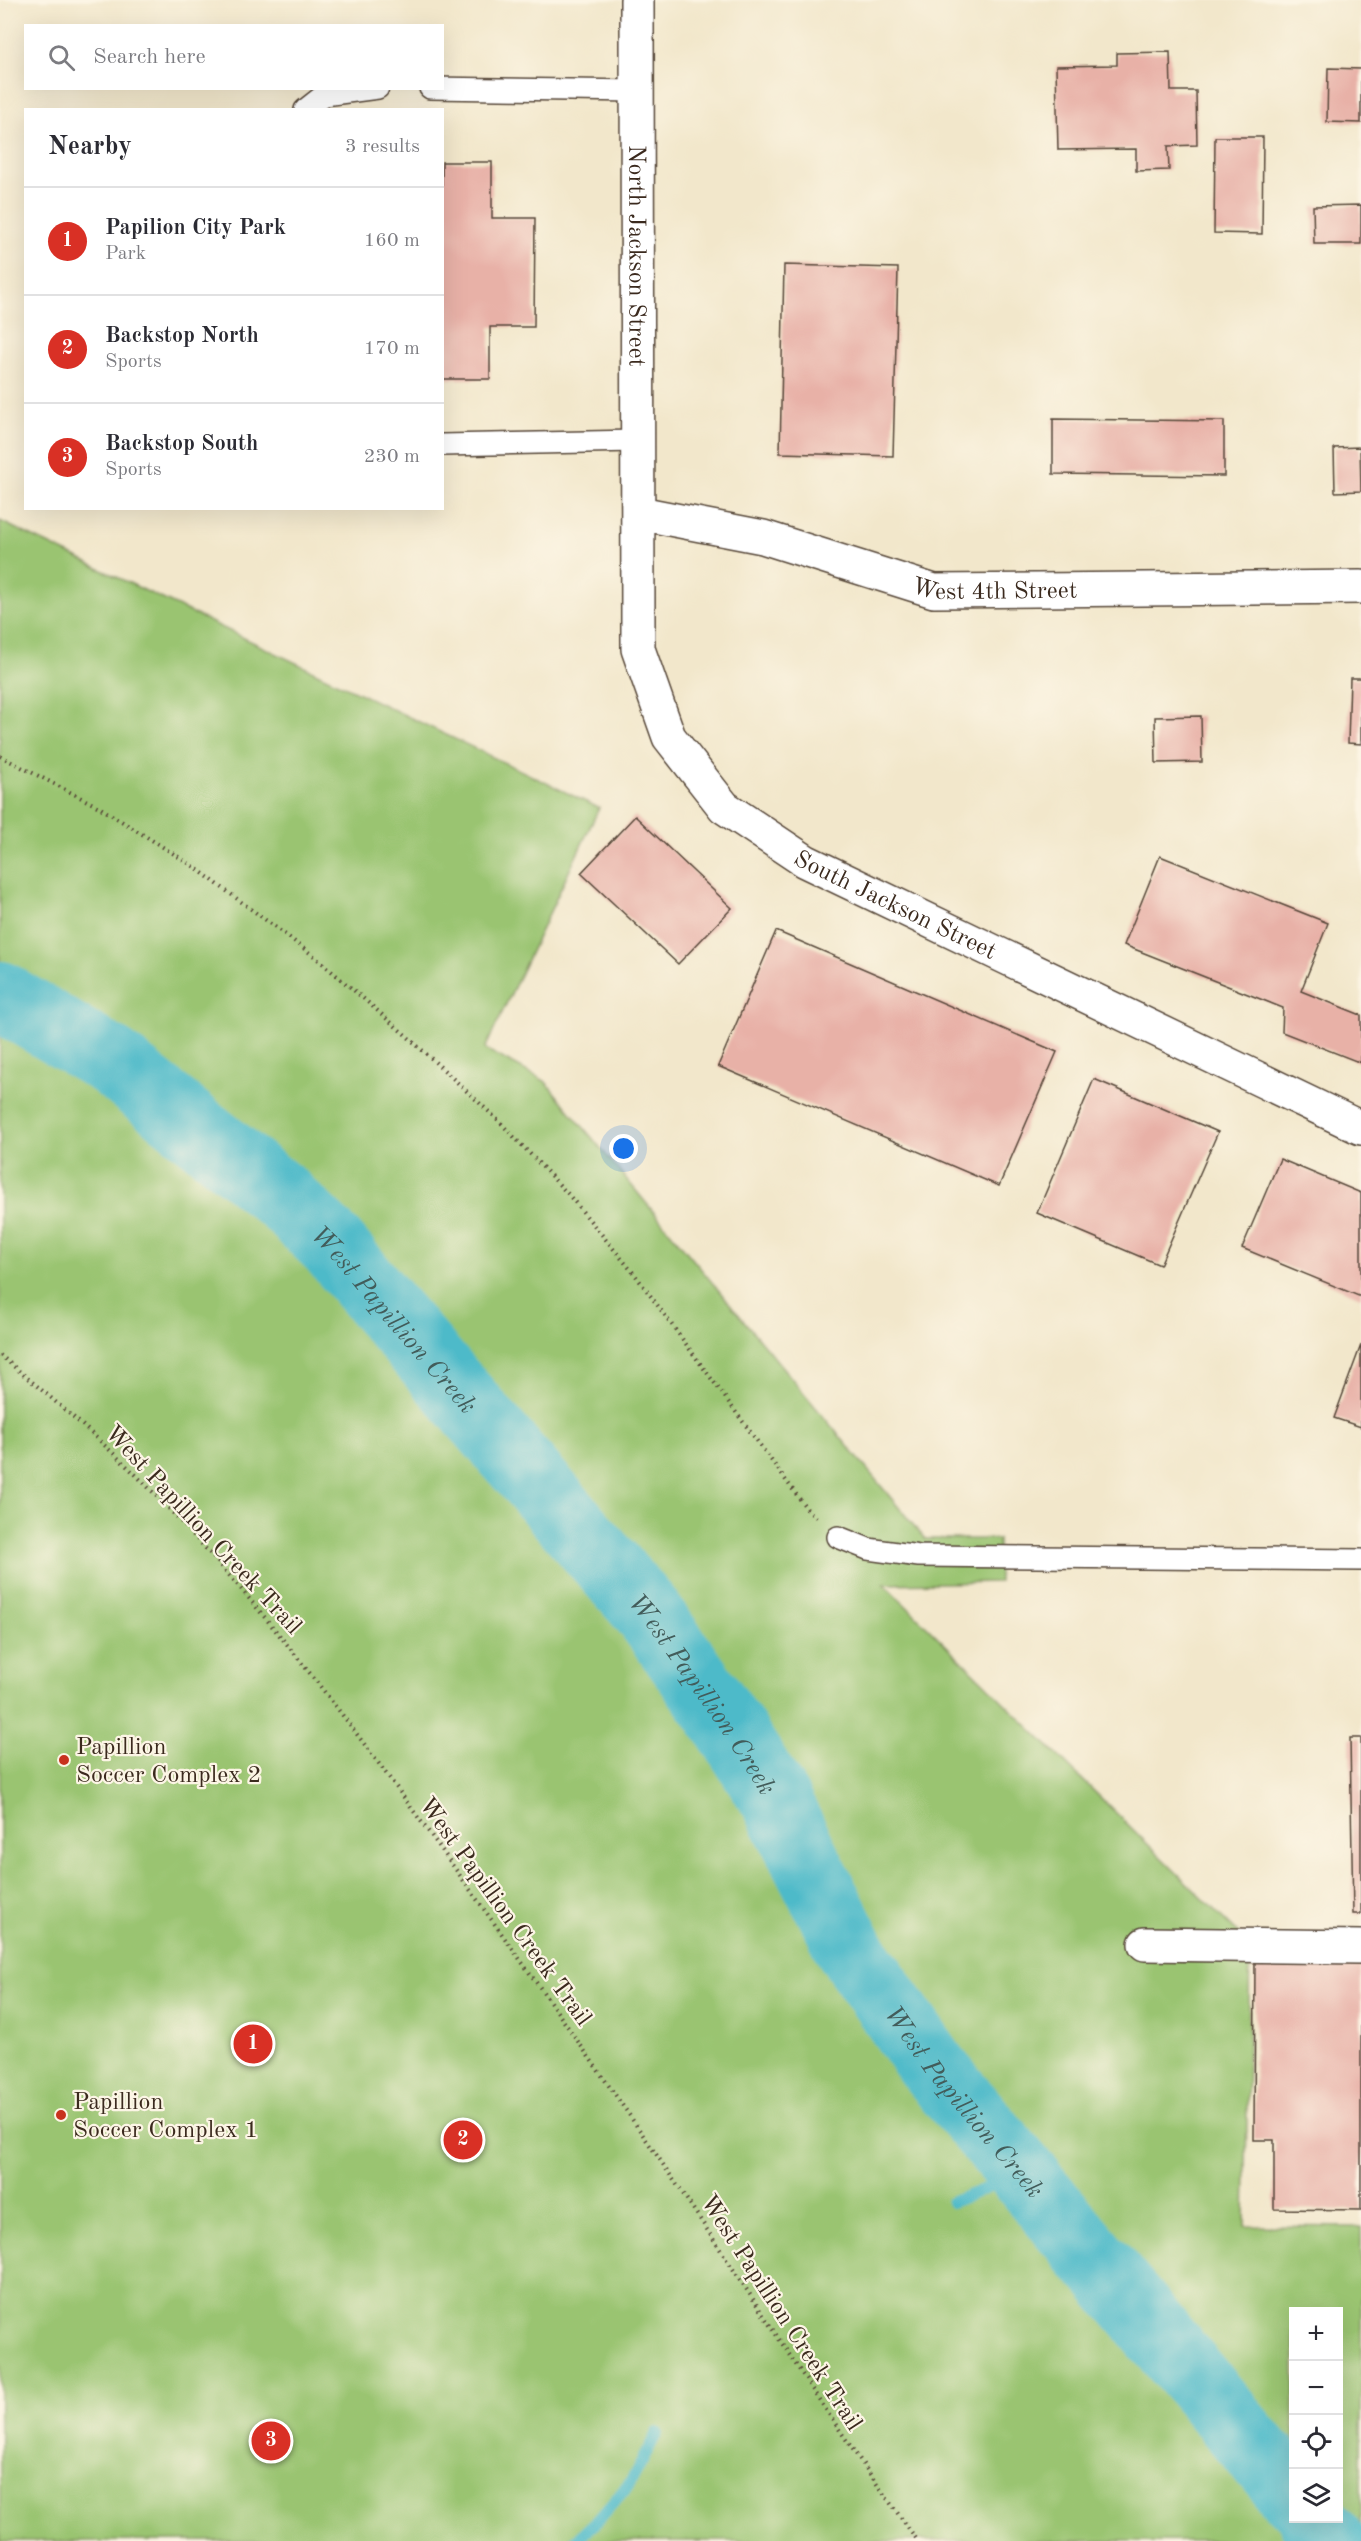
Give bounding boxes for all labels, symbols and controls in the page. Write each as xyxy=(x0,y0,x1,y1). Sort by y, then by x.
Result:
search box xyxy=(24,24,444,90)
icon: search xyxy=(45,41,78,74)
text: Search here xyxy=(93,46,206,68)
text: Nearby xyxy=(48,134,132,160)
text: 3 results xyxy=(345,137,420,157)
street label: North Jackson Street xyxy=(623,145,648,367)
text: Papilion City Park xyxy=(105,217,286,239)
text: 1 xyxy=(62,231,73,251)
text: 160 m xyxy=(364,231,420,251)
text: Park xyxy=(105,244,146,264)
text: Backstop North xyxy=(105,325,259,347)
text: 2 xyxy=(62,339,73,359)
text: 170 m xyxy=(364,339,420,359)
text: Sports xyxy=(105,352,162,372)
text: Backstop South xyxy=(105,433,258,455)
text: 3 xyxy=(62,447,73,467)
text: 230 m xyxy=(364,447,420,467)
text: Sports xyxy=(105,460,162,480)
street label: West 4th Street xyxy=(908,575,1077,605)
street label: South Jackson Street xyxy=(789,847,1000,965)
your location xyxy=(609,1134,638,1163)
water label: West Papillion Creek xyxy=(305,1221,480,1419)
street label: West Papillion Creek Trail xyxy=(100,1421,305,1639)
water label: West Papillion Creek xyxy=(623,1589,780,1800)
place label: Papillion Soccer Complex 2 xyxy=(76,1736,261,1788)
marker: Papillion Soccer Complex 2 xyxy=(57,1753,71,1767)
street label: West Papillion Creek Trail xyxy=(414,1793,595,2031)
water label: West Papillion Creek xyxy=(879,2001,1048,2204)
pin: 1 xyxy=(234,2022,272,2066)
place label: Papillion Soccer Complex 1 xyxy=(73,2091,258,2143)
marker: Papillion Soccer Complex 1 xyxy=(54,2108,68,2122)
pin: 2 xyxy=(444,2118,482,2162)
street label: West Papillion Creek Trail xyxy=(695,2191,866,2435)
map controls xyxy=(1289,2307,1343,2523)
button: + xyxy=(1289,2307,1343,2361)
button: − xyxy=(1289,2361,1343,2415)
button: locate xyxy=(1289,2415,1343,2469)
pin: 3 xyxy=(252,2418,290,2464)
button: layers xyxy=(1289,2469,1343,2523)

